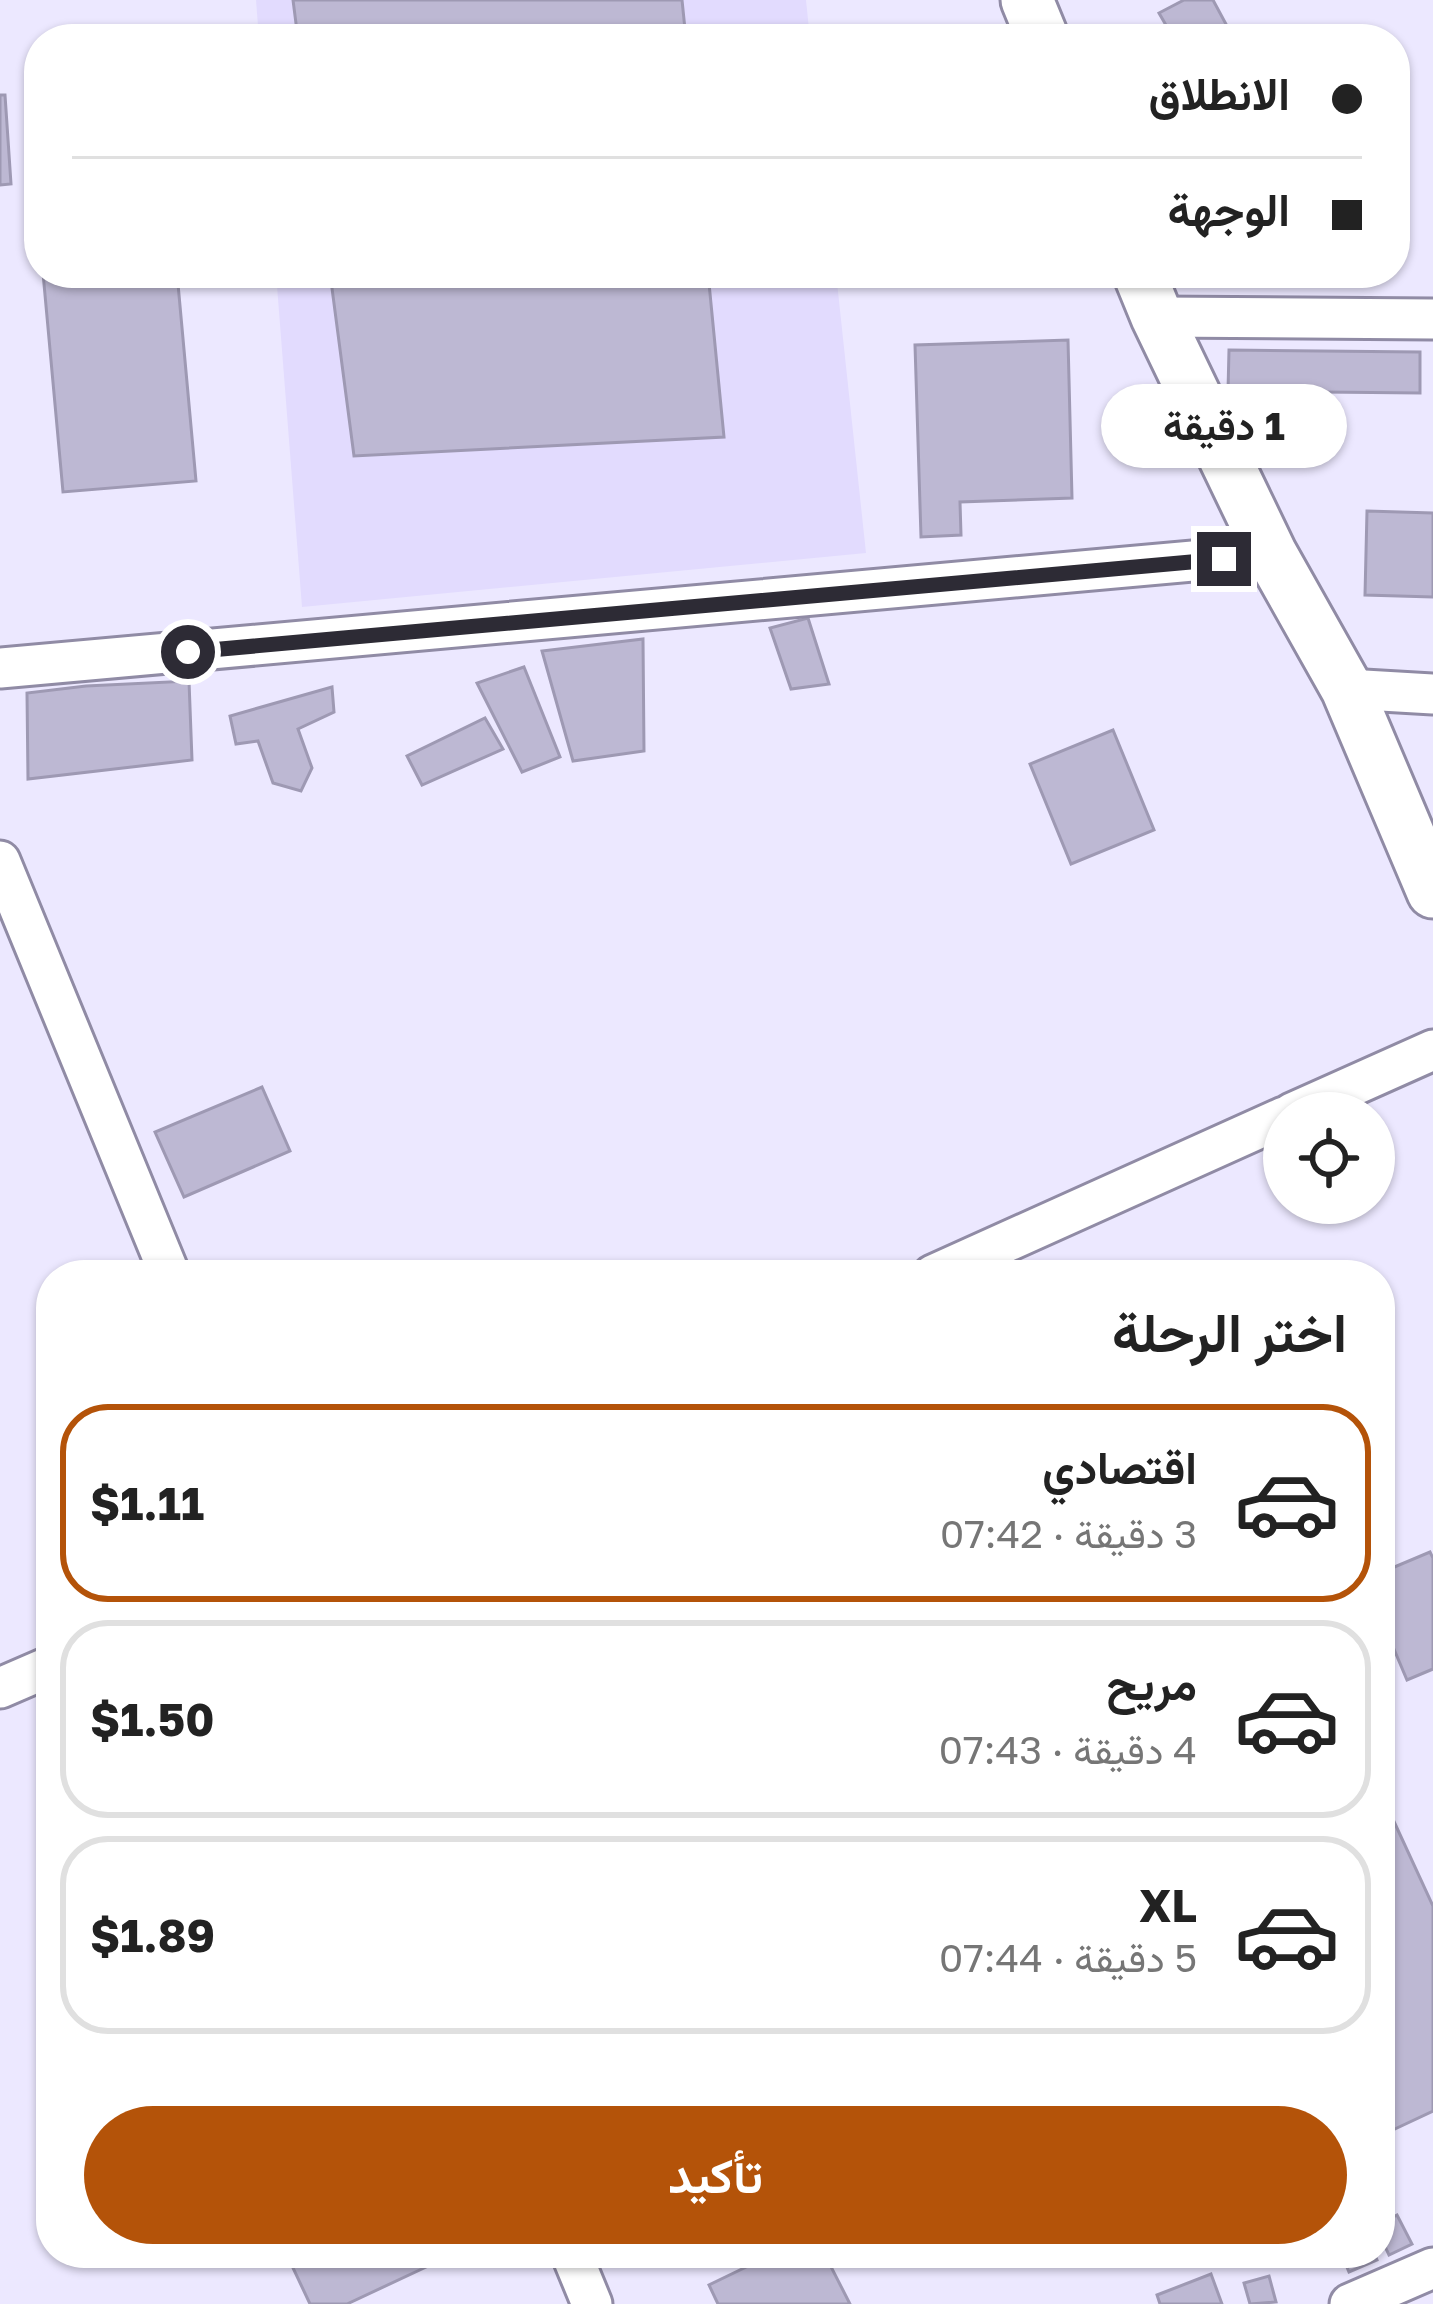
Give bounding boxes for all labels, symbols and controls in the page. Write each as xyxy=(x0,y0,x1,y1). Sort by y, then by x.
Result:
text: الانطلاق xyxy=(1149,66,1290,120)
text: الوجهة xyxy=(1168,182,1290,236)
callout: 1 دقيقة xyxy=(1101,385,1347,469)
text: 1 دقيقة xyxy=(1163,402,1285,449)
route end xyxy=(1197,532,1251,586)
route start xyxy=(161,625,215,679)
map controls xyxy=(1263,1092,1395,1224)
button: locate xyxy=(1263,1092,1395,1224)
text: اختر الرحلة xyxy=(1112,1299,1347,1364)
text: اقتصادي xyxy=(1042,1440,1197,1494)
icon: car xyxy=(1233,1449,1341,1557)
text: $1.11 xyxy=(90,1476,204,1530)
text: 3 دقيقة · 07:42 xyxy=(940,1510,1197,1557)
text: مريح xyxy=(1106,1656,1197,1710)
icon: car xyxy=(1233,1665,1341,1773)
text: $1.50 xyxy=(90,1692,214,1746)
text: 4 دقيقة · 07:43 xyxy=(939,1726,1197,1773)
text: XL xyxy=(1139,1878,1197,1932)
icon: car xyxy=(1233,1881,1341,1989)
text: $1.89 xyxy=(90,1908,215,1962)
text: 5 دقيقة · 07:44 xyxy=(939,1934,1197,1981)
button: تأكيد xyxy=(84,2106,1347,2244)

